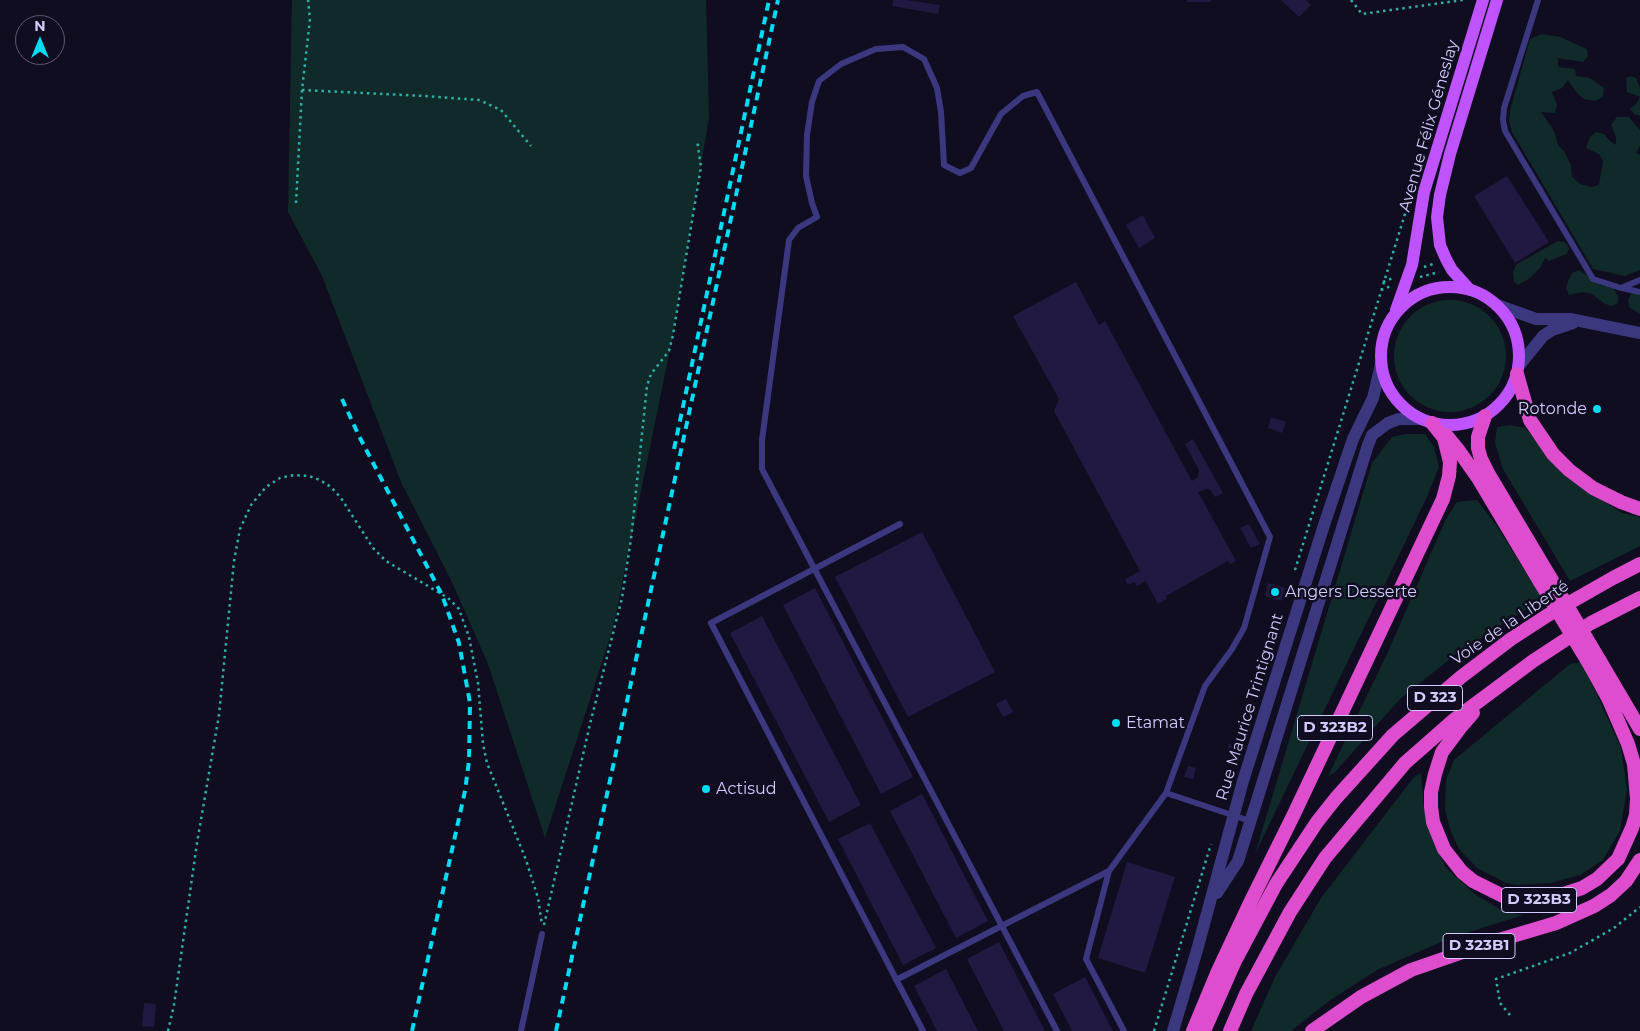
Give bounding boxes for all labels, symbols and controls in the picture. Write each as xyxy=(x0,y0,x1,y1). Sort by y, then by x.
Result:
north arrow xyxy=(15,15,65,65)
text: N xyxy=(34,17,46,35)
street label: Avenue Félix Géneslay xyxy=(1395,38,1463,214)
place label: Rotonde xyxy=(1518,399,1587,419)
marker: Rotonde xyxy=(1591,403,1603,415)
street label: Voie de la Liberté xyxy=(1447,576,1573,670)
place label: Angers Desserte xyxy=(1285,582,1417,602)
marker: Angers Desserte xyxy=(1269,586,1281,598)
street label: Rue Maurice Trintignant xyxy=(1212,611,1288,803)
road number: D 323 xyxy=(1408,686,1462,710)
place label: Etamat xyxy=(1126,713,1185,733)
road number: D 323B2 xyxy=(1298,716,1372,740)
marker: Etamat xyxy=(1110,717,1122,729)
place label: Actisud xyxy=(716,779,777,799)
marker: Actisud xyxy=(700,783,712,795)
road number: D 323B3 xyxy=(1502,888,1576,912)
road number: D 323B1 xyxy=(1443,934,1515,958)

